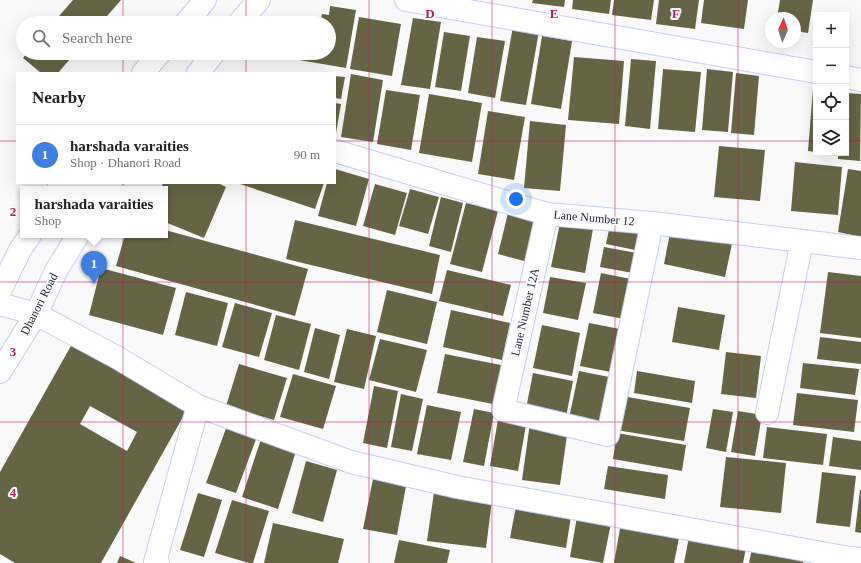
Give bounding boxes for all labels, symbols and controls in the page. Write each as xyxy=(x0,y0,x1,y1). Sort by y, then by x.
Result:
text: D xyxy=(425,6,435,21)
text: E xyxy=(550,6,558,21)
text: F xyxy=(672,6,680,21)
north arrow xyxy=(765,12,801,48)
map controls xyxy=(813,12,849,156)
button: + xyxy=(813,12,849,48)
search box xyxy=(16,16,336,60)
icon: search xyxy=(30,27,52,49)
text: Search here xyxy=(62,30,132,46)
button: − xyxy=(813,48,849,84)
button: locate xyxy=(813,84,849,120)
text: Nearby xyxy=(32,88,86,107)
button: layers xyxy=(813,120,849,156)
text: harshada varaities xyxy=(70,138,189,154)
text: 1 xyxy=(42,147,48,162)
text: 90 m xyxy=(294,147,320,162)
text: Shop · Dhanori Road xyxy=(70,155,181,170)
popup xyxy=(20,186,168,238)
your location xyxy=(506,189,526,209)
text: harshada varaities xyxy=(35,196,153,212)
text: 2 xyxy=(10,204,16,219)
street label: Lane Number 12 xyxy=(553,207,635,229)
text: Shop xyxy=(35,213,61,228)
pin: 1 xyxy=(81,251,107,284)
street label: Lane Number 12A xyxy=(508,266,542,357)
street label: Dhanori Road xyxy=(17,271,61,337)
text: 3 xyxy=(10,344,17,359)
text: 4 xyxy=(10,485,17,500)

